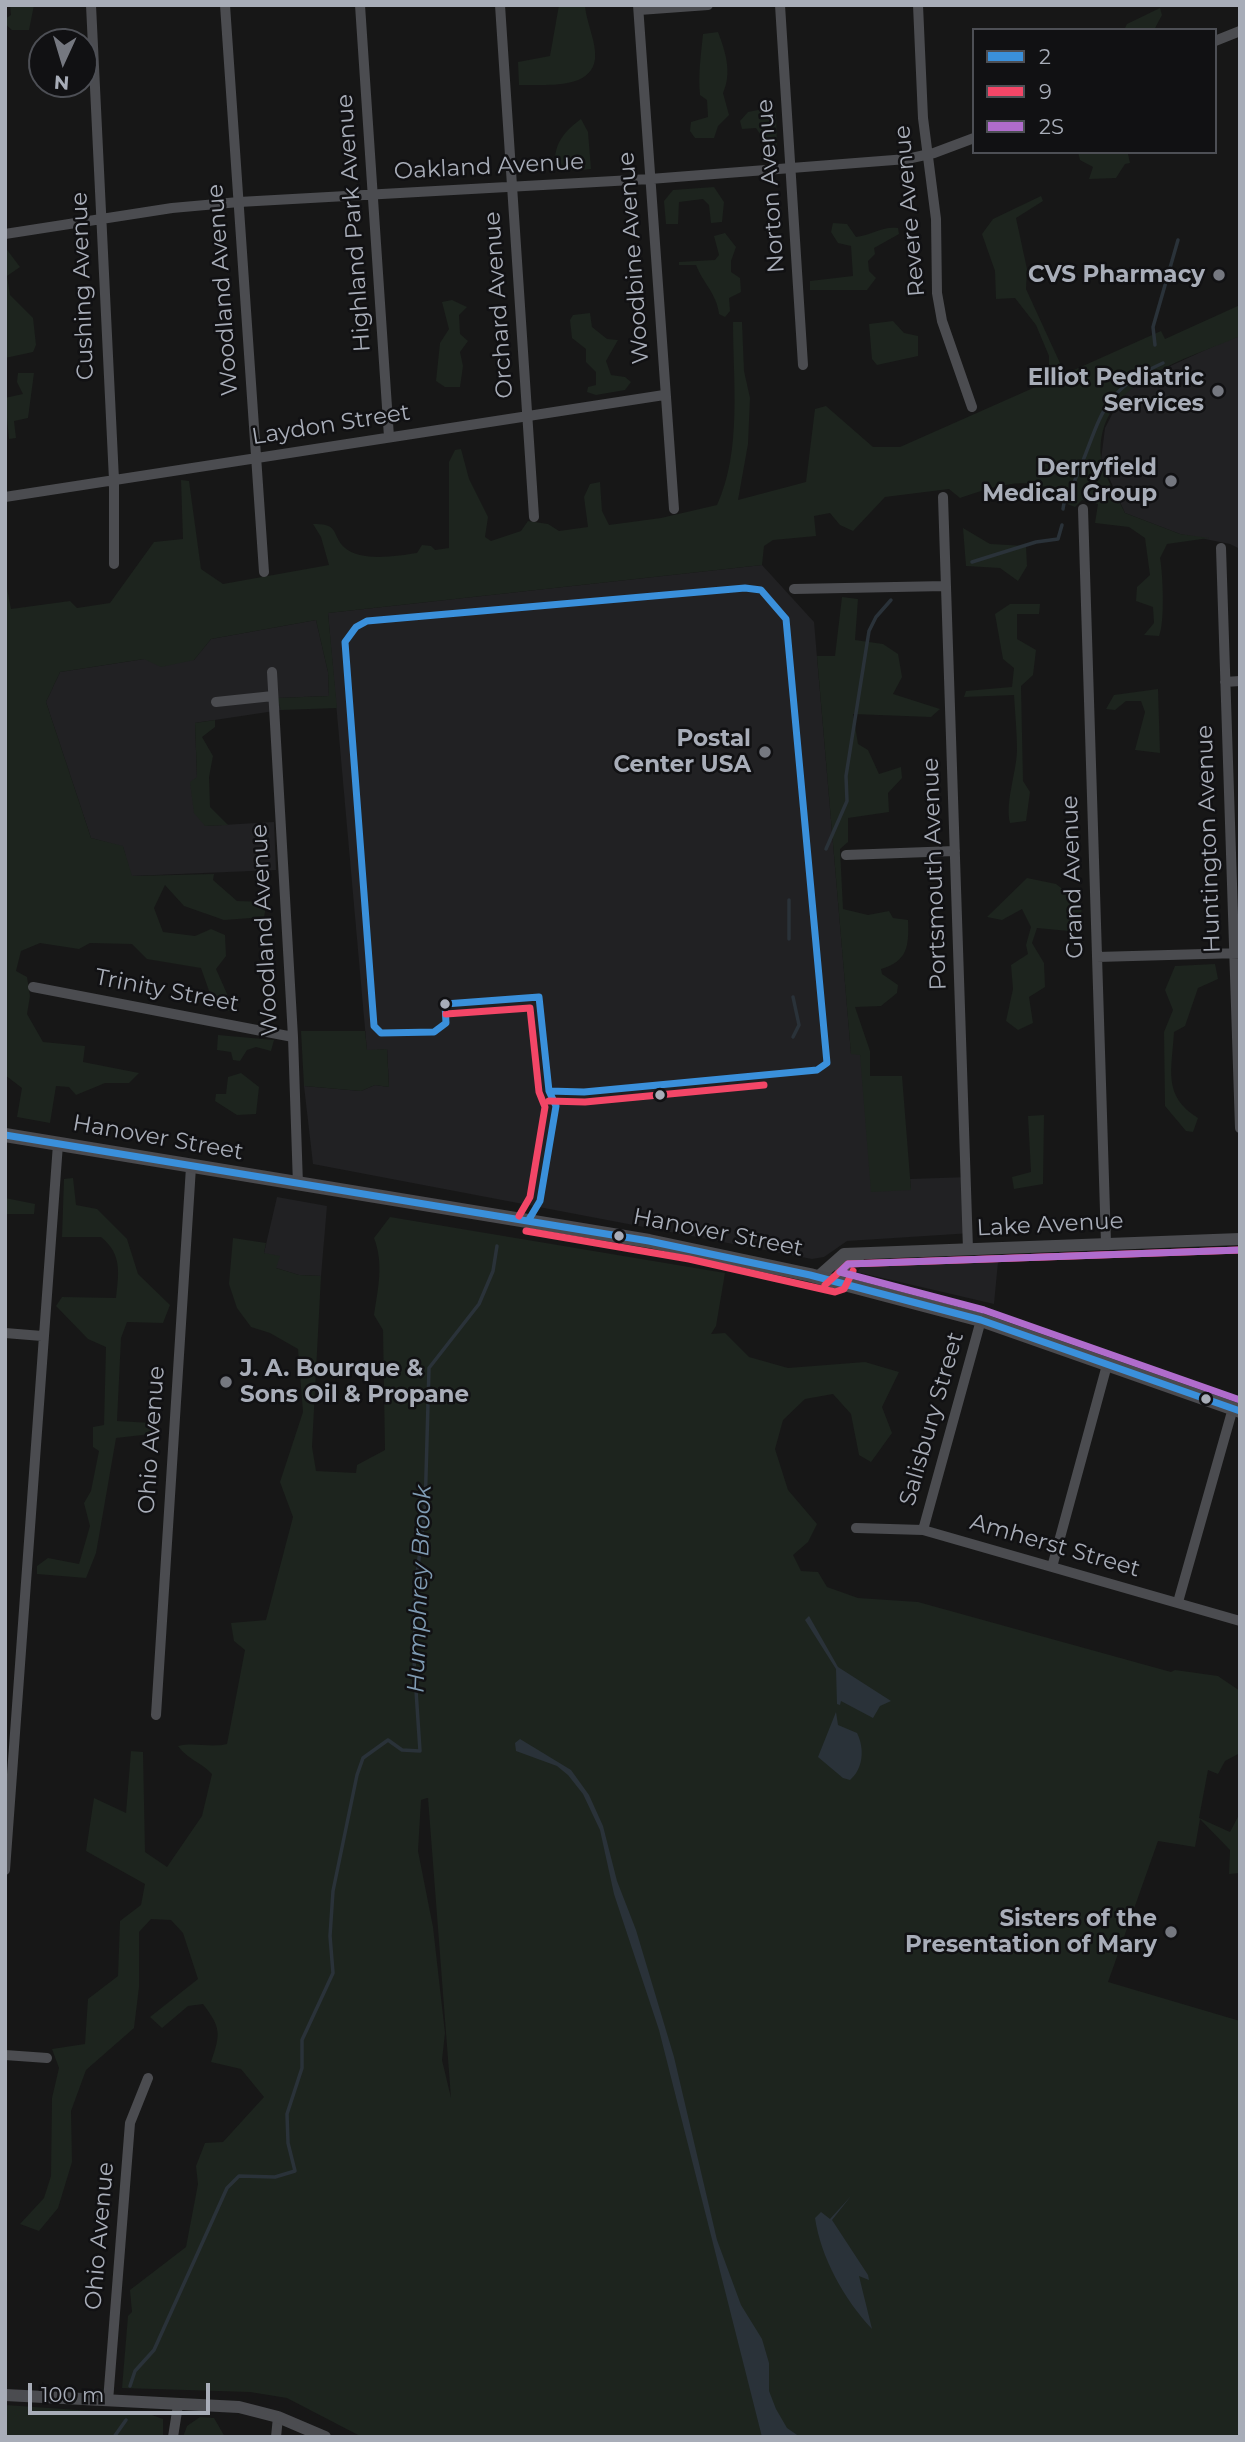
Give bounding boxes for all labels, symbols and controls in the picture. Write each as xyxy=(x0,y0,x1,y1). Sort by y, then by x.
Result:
north arrow xyxy=(28,28,98,98)
legend xyxy=(972,28,1217,154)
text: 2 xyxy=(1039,44,1051,69)
text: N xyxy=(53,70,70,94)
text: 9 xyxy=(1039,79,1052,104)
street label: Highland Park Avenue xyxy=(331,93,377,353)
street label: Norton Avenue xyxy=(751,98,791,274)
text: 2S xyxy=(1039,114,1064,139)
street label: Revere Avenue xyxy=(889,124,931,298)
street label: Oakland Avenue xyxy=(393,148,585,186)
street label: Woodbine Avenue xyxy=(613,151,655,365)
street label: Woodland Avenue xyxy=(202,183,244,397)
street label: Cushing Avenue xyxy=(66,191,100,381)
street label: Orchard Avenue xyxy=(479,211,519,399)
place label: CVS Pharmacy xyxy=(1028,261,1205,289)
marker: CVS Pharmacy xyxy=(1211,267,1227,283)
place label: Elliot Pediatric Services xyxy=(1028,364,1204,418)
marker: Elliot Pediatric Services xyxy=(1210,383,1226,399)
street label: Laydon Street xyxy=(250,399,412,451)
place label: Derryfield Medical Group xyxy=(982,454,1157,508)
marker: Derryfield Medical Group xyxy=(1163,473,1179,489)
street label: Huntington Avenue xyxy=(1191,724,1227,954)
place label: Postal Center USA xyxy=(613,725,751,779)
marker: Postal Center USA xyxy=(757,744,773,760)
street label: Portsmouth Avenue xyxy=(917,757,953,991)
street label: Grand Avenue xyxy=(1056,795,1090,959)
street label: Woodland Avenue xyxy=(246,823,284,1037)
street label: Trinity Street xyxy=(93,964,241,1018)
unlabelled marker xyxy=(438,997,452,1011)
unlabelled marker xyxy=(653,1088,667,1102)
street label: Hanover Street xyxy=(71,1109,245,1167)
street label: Hanover Street xyxy=(631,1203,805,1263)
street label: Lake Avenue xyxy=(976,1207,1124,1243)
unlabelled marker xyxy=(612,1229,626,1243)
street label: Salisbury Street xyxy=(894,1329,970,1509)
place label: J. A. Bourque & Sons Oil & Propane xyxy=(240,1355,469,1409)
street label: Ohio Avenue xyxy=(133,1365,171,1515)
marker: J. A. Bourque & Sons Oil & Propane xyxy=(218,1374,234,1390)
unlabelled marker xyxy=(1199,1392,1213,1406)
water label: Humphrey Brook xyxy=(402,1484,438,1694)
street label: Amherst Street xyxy=(967,1509,1143,1583)
place label: Sisters of the Presentation of Mary xyxy=(905,1905,1157,1959)
marker: Sisters of the Presentation of Mary xyxy=(1163,1924,1179,1940)
street label: Ohio Avenue xyxy=(80,2161,120,2311)
scale bar xyxy=(32,2368,214,2412)
text: 100 m xyxy=(41,2382,104,2407)

